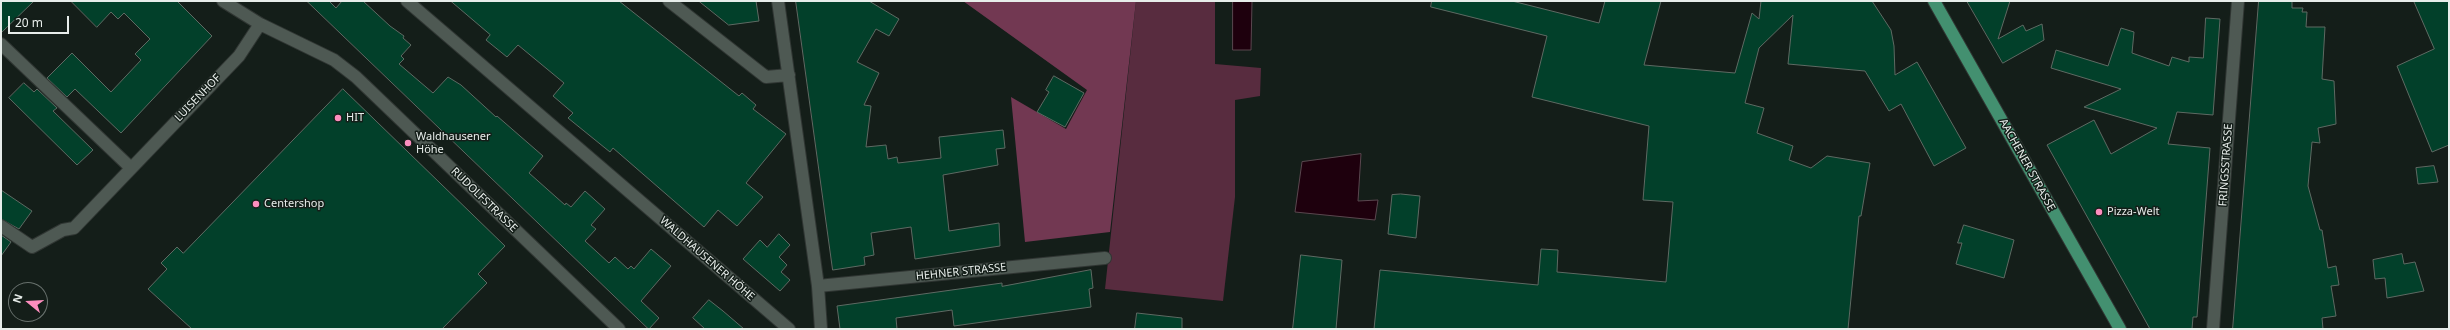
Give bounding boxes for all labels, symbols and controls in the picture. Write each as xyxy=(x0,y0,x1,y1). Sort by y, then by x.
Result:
scale bar xyxy=(10,8,71,34)
text: 20 m xyxy=(15,14,43,31)
street label: LUISENHOF xyxy=(172,72,224,124)
place label: HIT xyxy=(346,111,364,125)
marker: HIT xyxy=(333,113,343,123)
street label: AACHENER STRASSE xyxy=(1996,117,2058,213)
street label: FRINGSSTRASSE xyxy=(2217,123,2235,207)
place label: Waldhausener Höhe xyxy=(416,130,491,156)
marker: Waldhausener Höhe xyxy=(403,138,413,148)
street label: RUDOLFSTRASSE xyxy=(448,165,520,235)
place label: Centershop xyxy=(264,197,324,211)
marker: Centershop xyxy=(251,199,261,209)
place label: Pizza-Welt xyxy=(2107,205,2160,219)
marker: Pizza-Welt xyxy=(2094,207,2104,217)
street label: WALDHAUSENER HÖHE xyxy=(657,214,757,304)
street label: HEHNER STRASSE xyxy=(915,261,1007,283)
north arrow xyxy=(8,282,48,322)
text: N xyxy=(9,292,26,305)

